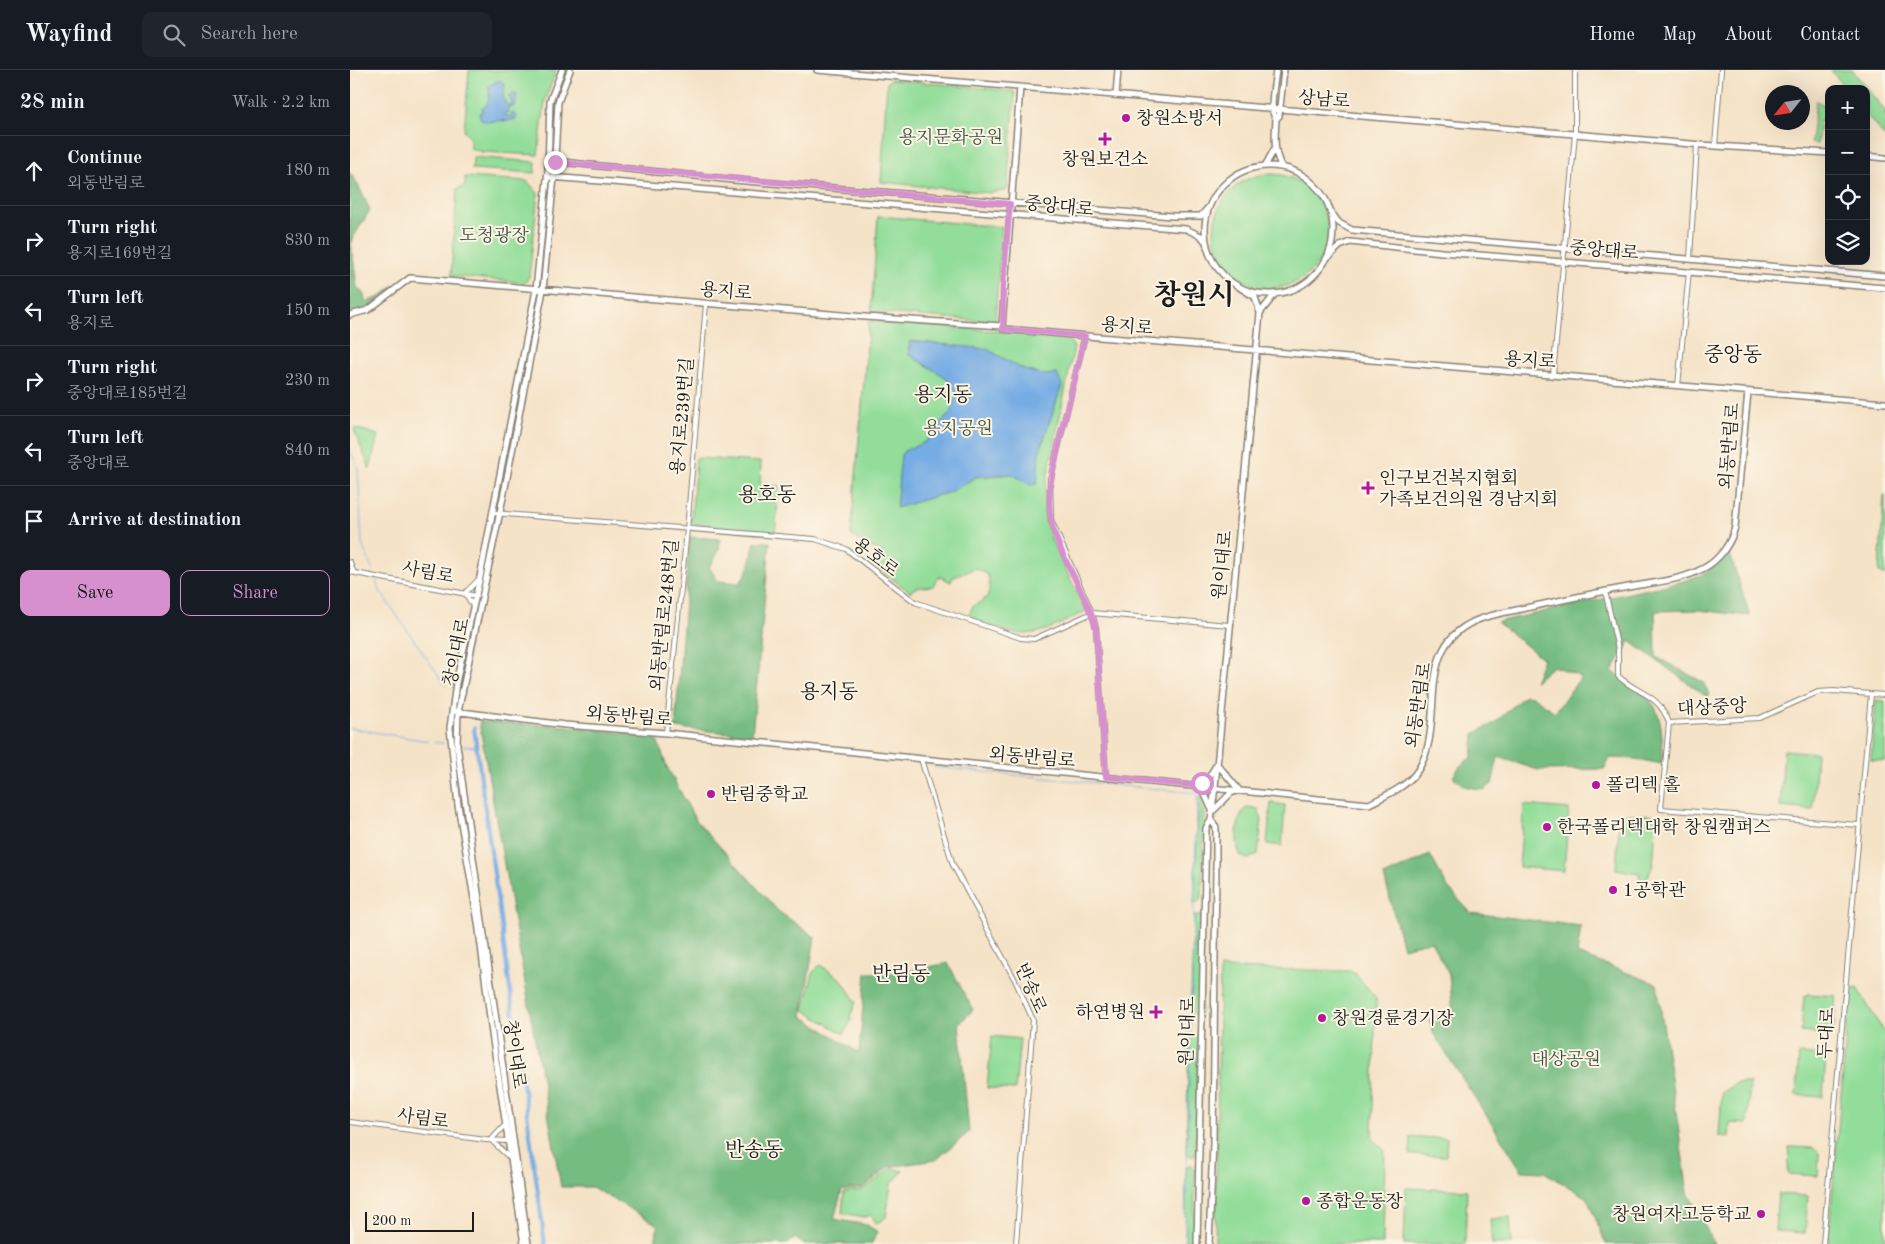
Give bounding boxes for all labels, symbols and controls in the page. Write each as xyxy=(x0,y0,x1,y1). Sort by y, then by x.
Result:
search box xyxy=(142,12,492,57)
icon: search xyxy=(160,21,188,49)
text: Wayfind xyxy=(25,23,112,47)
text: Search here xyxy=(200,25,298,44)
text: Home xyxy=(1589,26,1635,44)
text: Map xyxy=(1663,26,1696,44)
text: About xyxy=(1724,26,1772,44)
text: Contact xyxy=(1800,26,1860,44)
north arrow xyxy=(1765,85,1810,130)
map controls xyxy=(1825,85,1870,265)
button: + xyxy=(1825,85,1870,130)
street label: 상남로 xyxy=(1297,88,1351,111)
text: 28 min xyxy=(20,92,85,113)
text: Walk · 2.2 km xyxy=(232,95,330,111)
place label: 창원소방서 xyxy=(1136,109,1223,128)
marker: 창원소방서 xyxy=(1120,112,1132,124)
park label: 용지문화공원 xyxy=(899,128,1003,147)
button: − xyxy=(1825,130,1870,175)
marker: 창원보건소 xyxy=(1098,132,1112,146)
text: Continue xyxy=(67,149,142,168)
place label: 창원보건소 xyxy=(1062,150,1148,169)
route end xyxy=(544,151,567,174)
icon: ahead xyxy=(20,157,48,185)
text: 180 m xyxy=(285,163,330,179)
button: locate xyxy=(1825,175,1870,220)
text: 외동반림로 xyxy=(67,176,144,192)
street label: 중앙대로 xyxy=(1023,193,1095,220)
text: Turn right xyxy=(67,219,157,238)
button: layers xyxy=(1825,220,1870,265)
park label: 도청광장 xyxy=(459,226,529,245)
icon: right xyxy=(20,227,48,255)
text: 830 m xyxy=(285,233,330,249)
street label: 중앙대로 xyxy=(1568,238,1639,263)
text: 용지로169번길 xyxy=(67,246,172,262)
district label: 창원시 xyxy=(1153,279,1235,311)
street label: 용지로 xyxy=(699,280,753,303)
text: Turn left xyxy=(67,289,144,308)
icon: left xyxy=(20,297,48,325)
text: 150 m xyxy=(285,303,330,319)
street label: 용지로 xyxy=(1100,315,1154,338)
text: 용지로 xyxy=(67,316,113,332)
district label: 중앙동 xyxy=(1704,344,1762,366)
street label: 용지로 xyxy=(1503,349,1557,372)
street label: 용지로239번길 xyxy=(668,356,697,476)
text: Turn right xyxy=(67,359,157,378)
icon: right xyxy=(20,367,48,395)
text: 230 m xyxy=(285,373,330,389)
district label: 용지동 xyxy=(914,384,972,406)
text: 중앙대로185번길 xyxy=(67,386,188,402)
street label: 외동반림로 xyxy=(1716,402,1743,490)
park label: 용지공원 xyxy=(923,419,993,438)
text: Turn left xyxy=(67,429,144,448)
icon: left xyxy=(20,437,48,465)
text: 840 m xyxy=(285,443,330,459)
text: 중앙대로 xyxy=(67,456,129,472)
place label: 인구보건복지협회 가족보건의원 경남지회 xyxy=(1379,468,1558,509)
marker: 인구보건복지협회 가족보건의원 경남지회 xyxy=(1361,481,1375,495)
district label: 용호동 xyxy=(738,484,796,506)
icon: arrive xyxy=(20,507,48,535)
text: Arrive at destination xyxy=(67,511,241,530)
street label: 원이대로 xyxy=(1209,529,1236,601)
street label: 용호로 xyxy=(849,533,903,581)
street label: 외동반림로248번길 xyxy=(647,538,682,692)
street label: 사림로 xyxy=(400,558,455,587)
button: Save xyxy=(20,570,170,616)
button: Share xyxy=(180,570,330,616)
street label: 창이대로 xyxy=(440,616,473,688)
street label: 외동반림로 xyxy=(1402,661,1435,750)
district label: 용지동 xyxy=(800,681,858,703)
street label: 대상중앙 xyxy=(1677,696,1748,719)
street label: 외동반림로 xyxy=(585,703,673,730)
street label: 외동반림로 xyxy=(988,744,1076,771)
route start xyxy=(1191,772,1214,795)
place label: 폴리텍 홀 xyxy=(1606,775,1681,795)
marker: 폴리텍 홀 xyxy=(1590,779,1602,791)
place label: 반림중학교 xyxy=(721,785,809,804)
marker: 반림중학교 xyxy=(705,788,717,800)
place label: 한국폴리텍대학 창원캠퍼스 xyxy=(1557,817,1771,837)
marker: 한국폴리텍대학 창원캠퍼스 xyxy=(1541,821,1553,833)
place label: 1공학관 xyxy=(1623,881,1686,900)
marker: 1공학관 xyxy=(1607,884,1619,896)
street label: 반송로 xyxy=(1011,960,1051,1016)
district label: 반림동 xyxy=(872,963,930,985)
street label: 원이대로 xyxy=(1177,996,1198,1066)
place label: 하연병원 xyxy=(1075,1003,1145,1022)
marker: 하연병원 xyxy=(1149,1005,1163,1019)
street label: 두대로 xyxy=(1815,1006,1838,1060)
place label: 창원경륜경기장 xyxy=(1332,1009,1454,1028)
marker: 창원경륜경기장 xyxy=(1316,1012,1328,1024)
street label: 창이대로 xyxy=(500,1018,529,1090)
park label: 대상공원 xyxy=(1531,1050,1601,1069)
street label: 사림로 xyxy=(396,1105,450,1132)
district label: 반송동 xyxy=(725,1139,783,1161)
place label: 종합운동장 xyxy=(1316,1192,1404,1211)
marker: 종합운동장 xyxy=(1300,1195,1312,1207)
place label: 창원여자고등학교 xyxy=(1612,1205,1752,1224)
marker: 창원여자고등학교 xyxy=(1755,1208,1767,1220)
scale bar xyxy=(365,1209,474,1232)
text: 200 m xyxy=(372,1214,411,1228)

